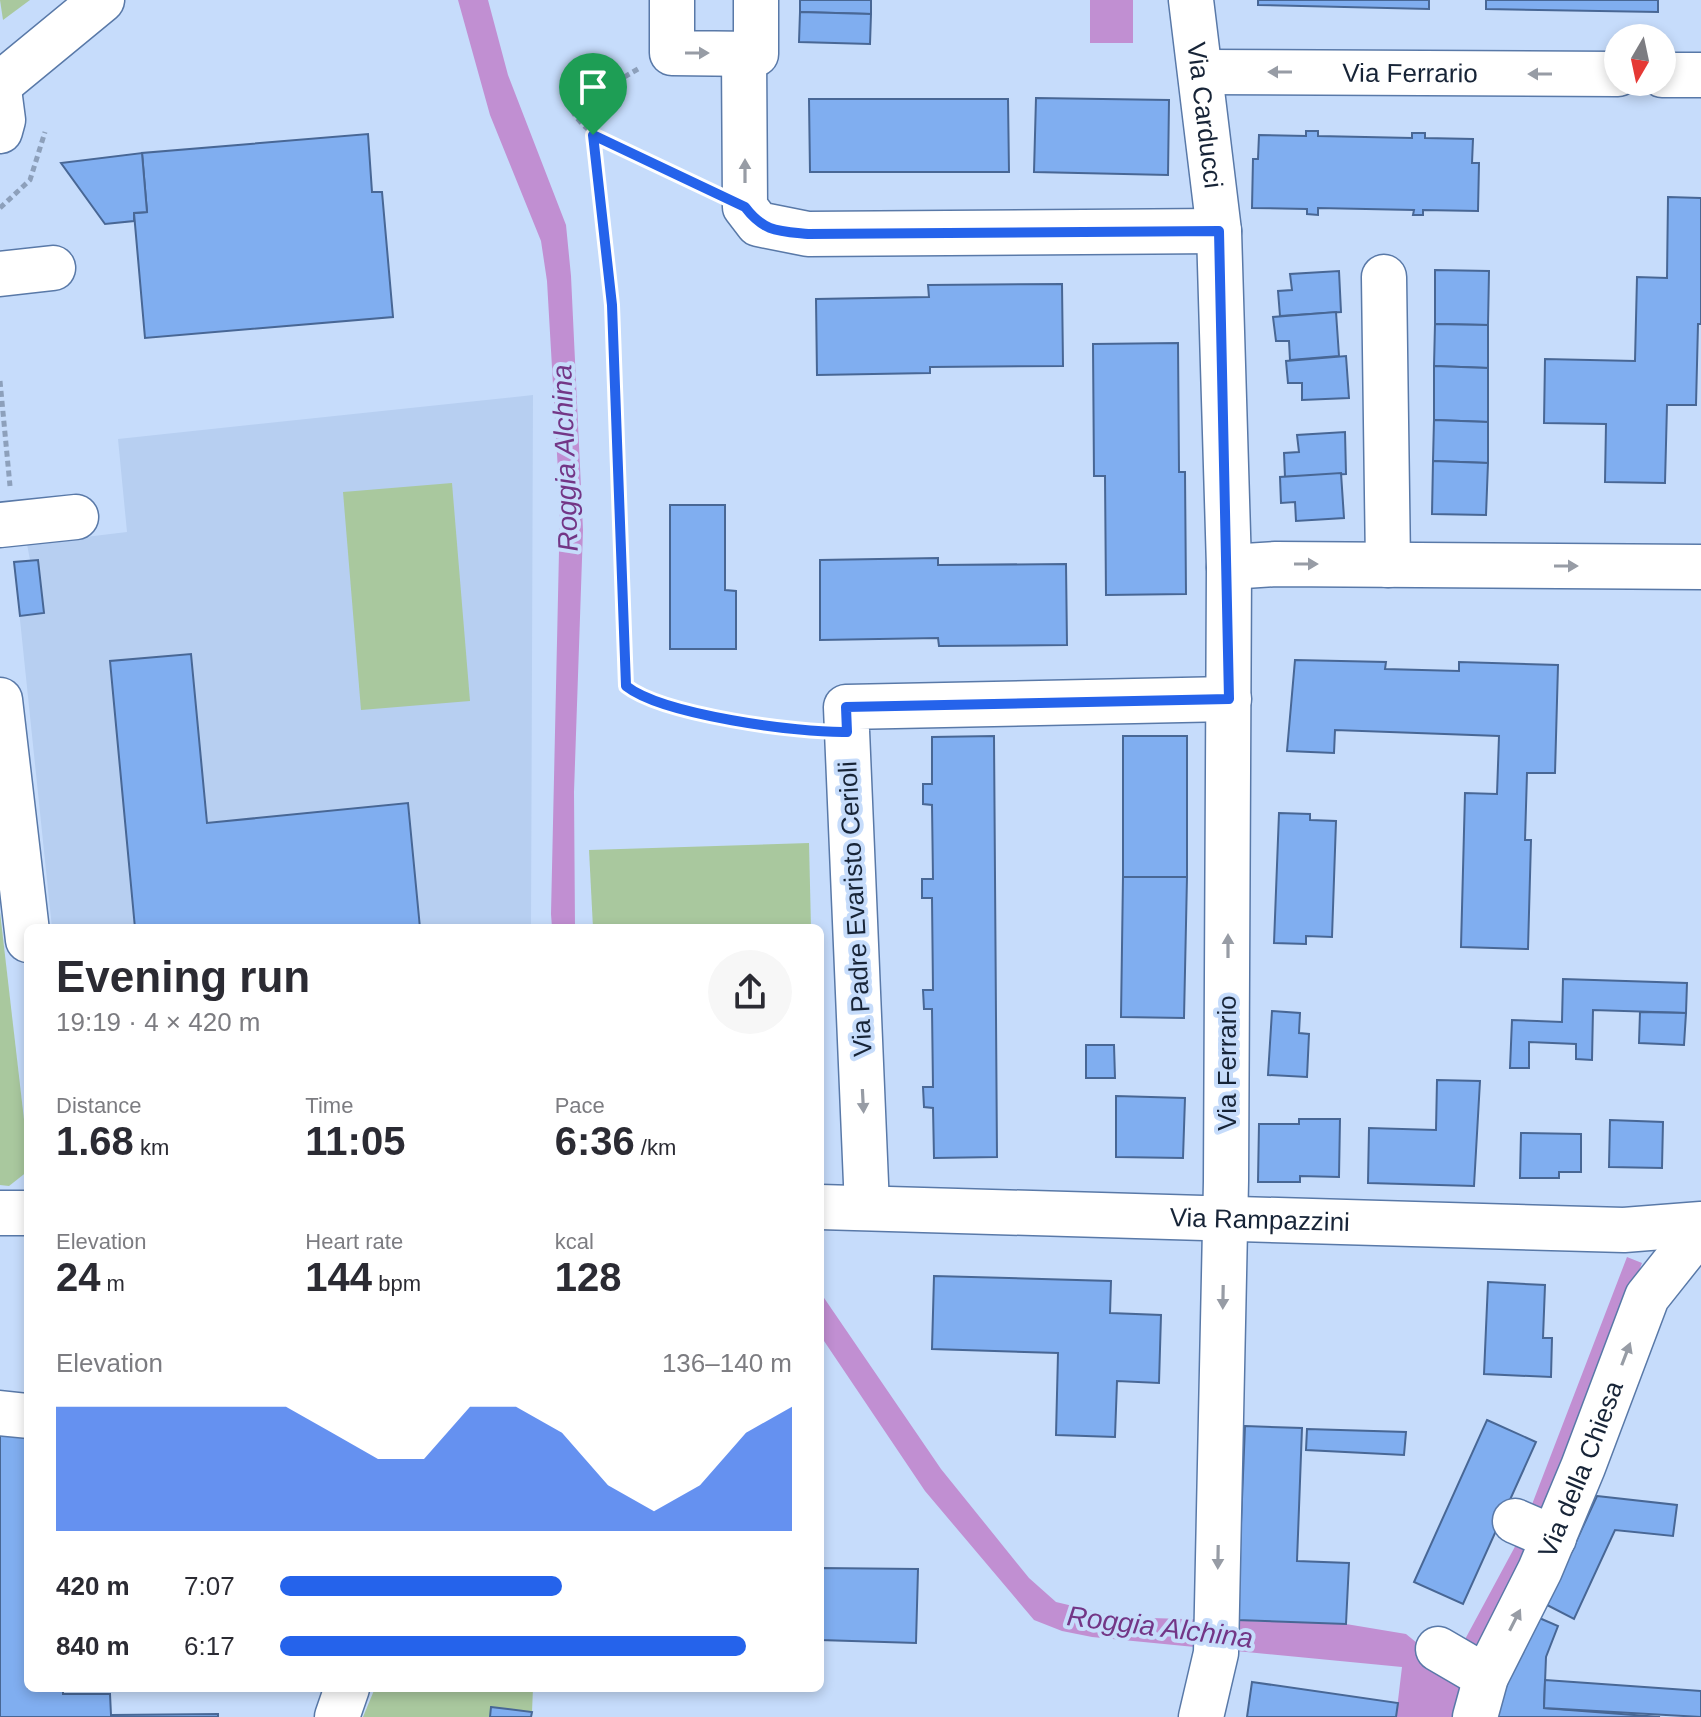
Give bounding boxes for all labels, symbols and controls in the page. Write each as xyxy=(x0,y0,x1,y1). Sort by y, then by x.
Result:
north arrow xyxy=(1604,24,1676,96)
map controls xyxy=(1604,24,1676,96)
street label: Via Carducci xyxy=(1181,40,1229,190)
one-way arrow xyxy=(685,47,710,59)
pin xyxy=(559,53,627,135)
street label: Via Ferrario xyxy=(1342,58,1478,88)
icon: arrive xyxy=(571,65,615,109)
one-way arrow xyxy=(1267,66,1292,78)
one-way arrow xyxy=(1527,68,1552,80)
one-way arrow xyxy=(739,158,751,183)
water label: Roggia Alchina xyxy=(546,364,584,552)
one-way arrow xyxy=(1294,558,1319,570)
one-way arrow xyxy=(1554,560,1579,572)
street label: Via Padre Evaristo Cerioli xyxy=(832,761,878,1057)
one-way arrow xyxy=(1222,933,1234,958)
button: share xyxy=(708,950,792,1034)
text: Evening run xyxy=(56,952,310,1001)
street label: Via Ferrario xyxy=(1212,995,1242,1131)
text: 19:19 · 4 × 420 m xyxy=(56,1007,261,1037)
one-way arrow xyxy=(857,1089,870,1114)
text: Distance xyxy=(56,1093,142,1118)
text: Time xyxy=(305,1093,353,1118)
text: Pace xyxy=(555,1093,605,1118)
text: 1.68 xyxy=(56,1119,134,1163)
text: 11:05 xyxy=(305,1119,405,1163)
text: 6:36 xyxy=(555,1119,635,1163)
text: km xyxy=(134,1135,169,1160)
text: /km xyxy=(635,1135,676,1160)
street label: Via Rampazzini xyxy=(1169,1202,1350,1237)
text: Elevation xyxy=(56,1229,147,1254)
text: Heart rate xyxy=(305,1229,403,1254)
text: kcal xyxy=(555,1229,594,1254)
text: 24 xyxy=(56,1255,101,1299)
text: 144 xyxy=(305,1255,372,1299)
text: 128 xyxy=(555,1255,621,1299)
text: m xyxy=(101,1271,125,1296)
text: bpm xyxy=(372,1271,421,1296)
one-way arrow xyxy=(1217,1285,1229,1310)
one-way arrow xyxy=(1620,1342,1633,1366)
text: Elevation xyxy=(56,1348,163,1378)
text: 136–140 m xyxy=(662,1348,792,1378)
street label: Via della Chiesa xyxy=(1532,1376,1629,1562)
one-way arrow xyxy=(1211,1545,1224,1570)
text: 420 m xyxy=(56,1571,130,1601)
text: 7:07 xyxy=(184,1571,235,1601)
water label: Roggia Alchina xyxy=(1065,1600,1255,1654)
one-way arrow xyxy=(1509,1608,1522,1631)
text: 840 m xyxy=(56,1631,130,1661)
text: 6:17 xyxy=(184,1631,235,1661)

